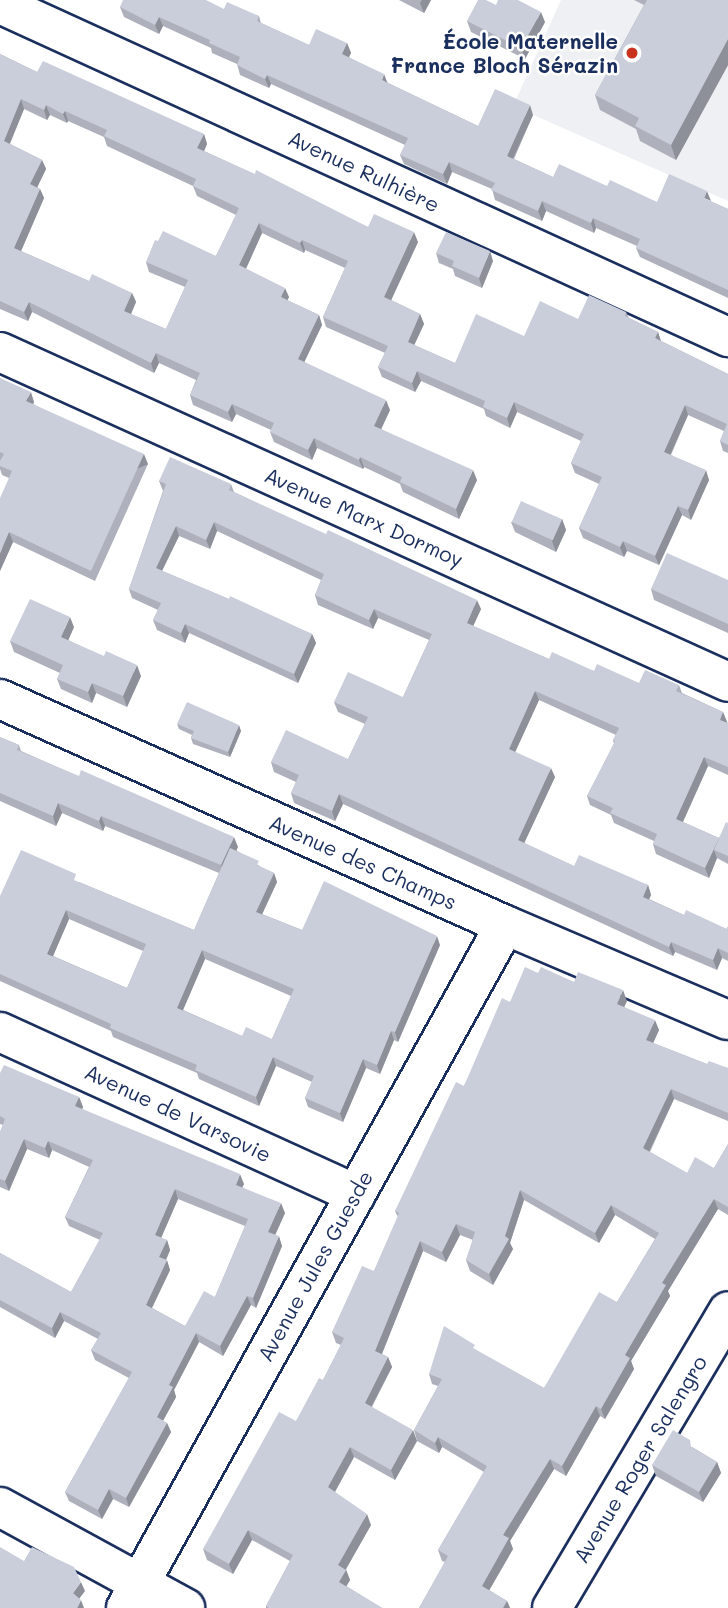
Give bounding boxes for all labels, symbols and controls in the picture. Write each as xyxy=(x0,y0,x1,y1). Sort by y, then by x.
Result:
place label: École Maternelle France Bloch Sérazin xyxy=(391,28,618,78)
marker: École Maternelle France Bloch Sérazin xyxy=(624,45,640,61)
street label: Avenue Rulhière xyxy=(284,125,444,217)
street label: Avenue Marx Dormoy xyxy=(261,462,467,572)
street label: Avenue des Champs xyxy=(265,809,461,915)
street label: Avenue de Varsovie xyxy=(81,1059,275,1167)
street label: Avenue Jules Guesde xyxy=(252,1166,378,1366)
street label: Avenue Roger Salengro xyxy=(568,1351,712,1567)

